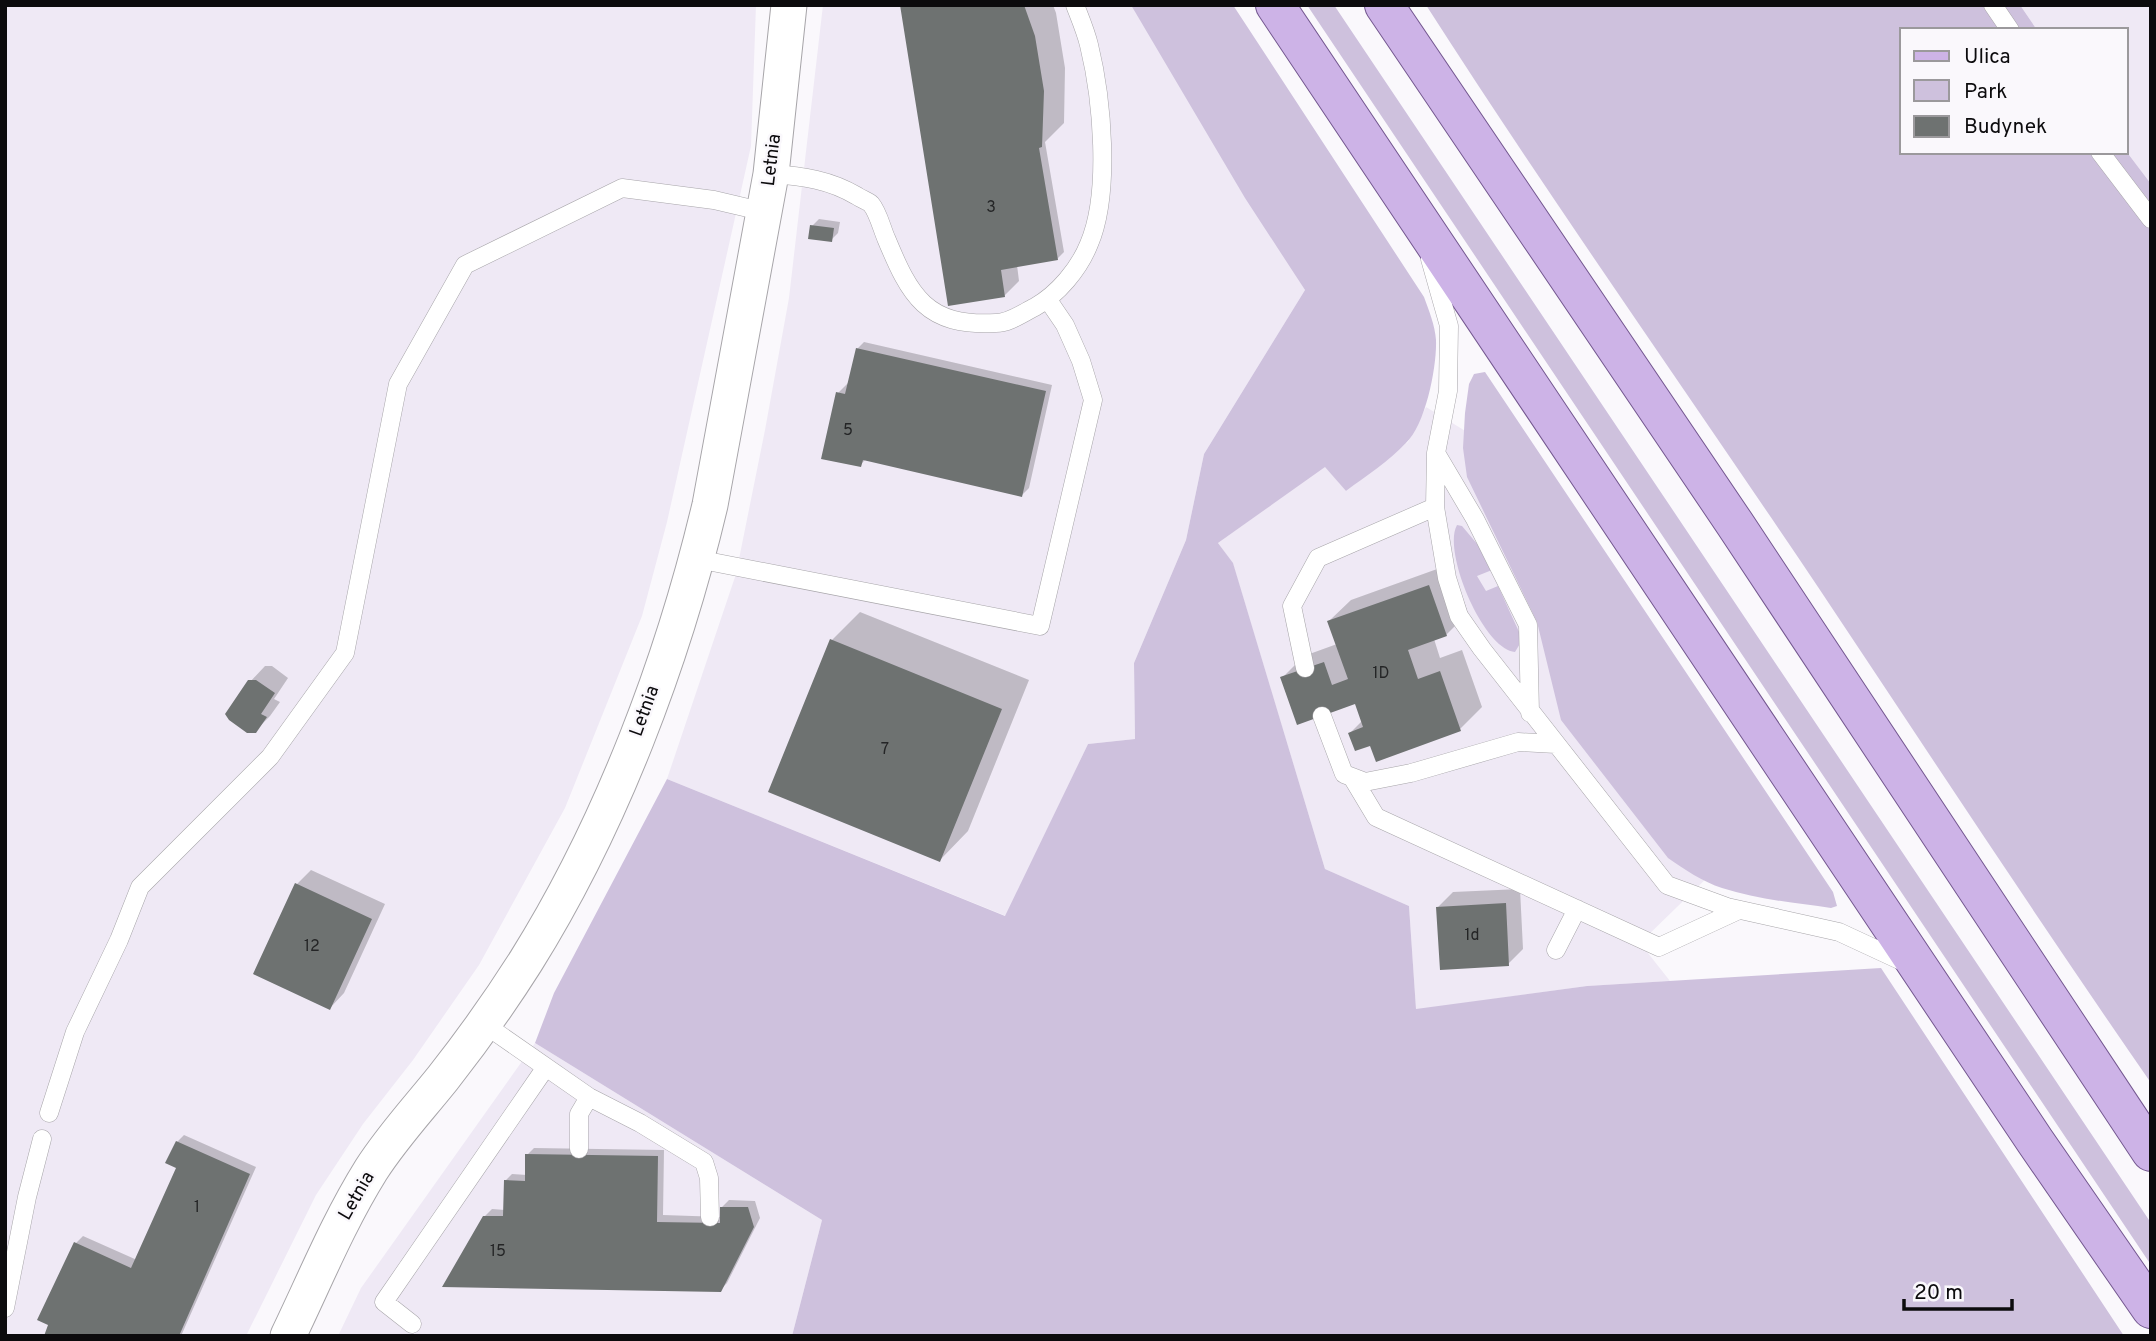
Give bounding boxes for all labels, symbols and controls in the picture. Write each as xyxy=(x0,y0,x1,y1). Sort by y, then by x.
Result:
legend xyxy=(1900,28,2128,154)
text: Ulica xyxy=(1964,44,2011,71)
text: Park xyxy=(1964,79,2007,106)
text: Budynek xyxy=(1964,114,2047,141)
street label: Letnia xyxy=(757,132,787,188)
house number: 3 xyxy=(986,198,996,218)
house number: 5 xyxy=(843,421,853,441)
house number: 1D xyxy=(1373,664,1389,684)
street label: Letnia xyxy=(625,682,665,740)
house number: 7 xyxy=(881,740,889,760)
house number: 1d xyxy=(1465,926,1480,946)
house number: 12 xyxy=(304,937,320,957)
street label: Letnia xyxy=(333,1167,381,1225)
house number: 1 xyxy=(194,1198,200,1218)
house number: 15 xyxy=(490,1242,506,1262)
scale bar xyxy=(1904,1268,2012,1312)
text: 20 m xyxy=(1914,1280,1963,1307)

